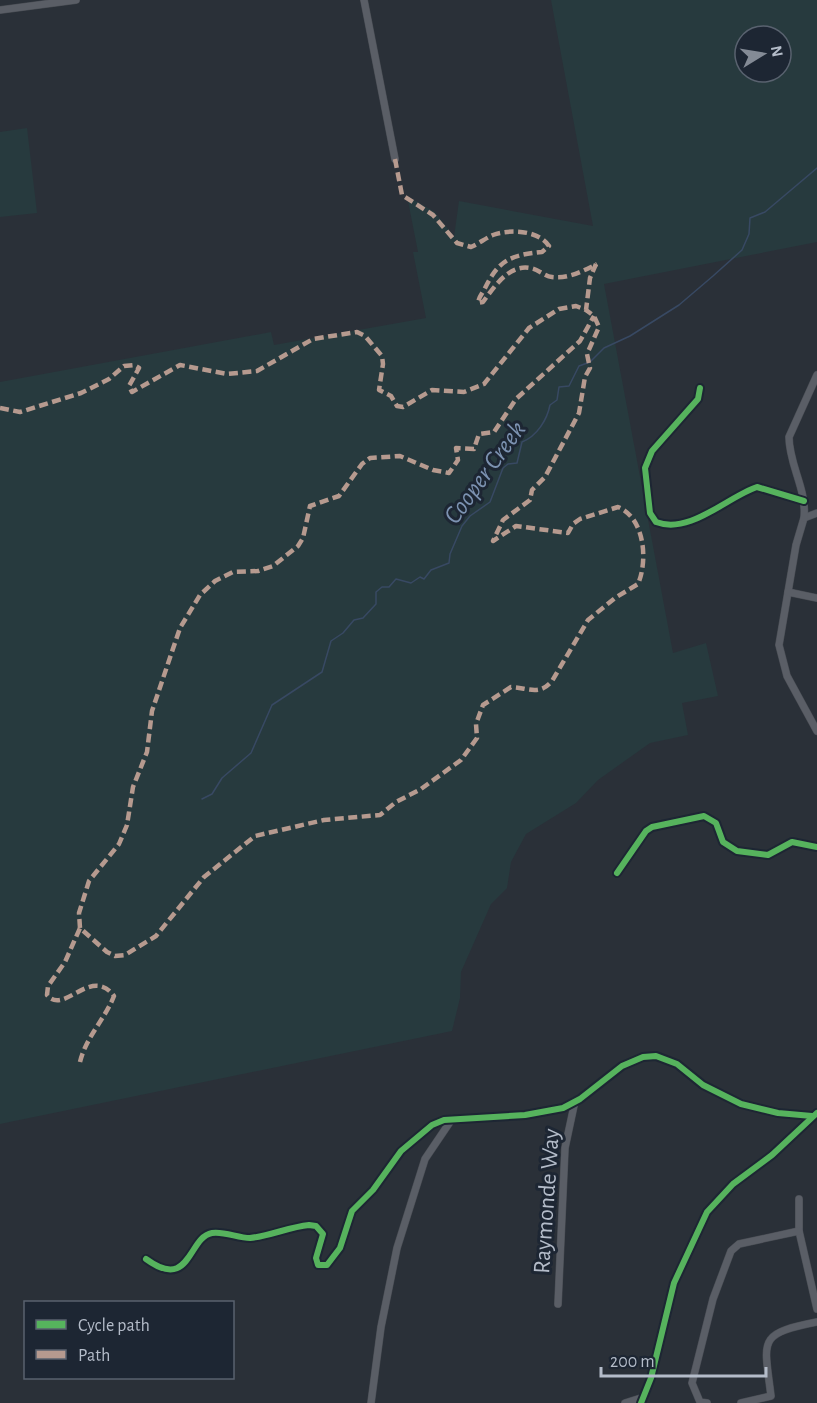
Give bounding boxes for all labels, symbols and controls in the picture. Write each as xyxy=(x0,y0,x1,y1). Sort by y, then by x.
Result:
north arrow xyxy=(733,24,793,84)
text: N xyxy=(768,44,786,58)
water label: Cooper Creek xyxy=(439,416,531,529)
street label: Raymonde Way xyxy=(530,1128,564,1275)
legend xyxy=(24,1301,234,1379)
text: Cycle path xyxy=(78,1317,150,1335)
scale bar xyxy=(601,1340,766,1378)
text: Path xyxy=(78,1347,110,1365)
text: 200 m xyxy=(610,1353,655,1371)

